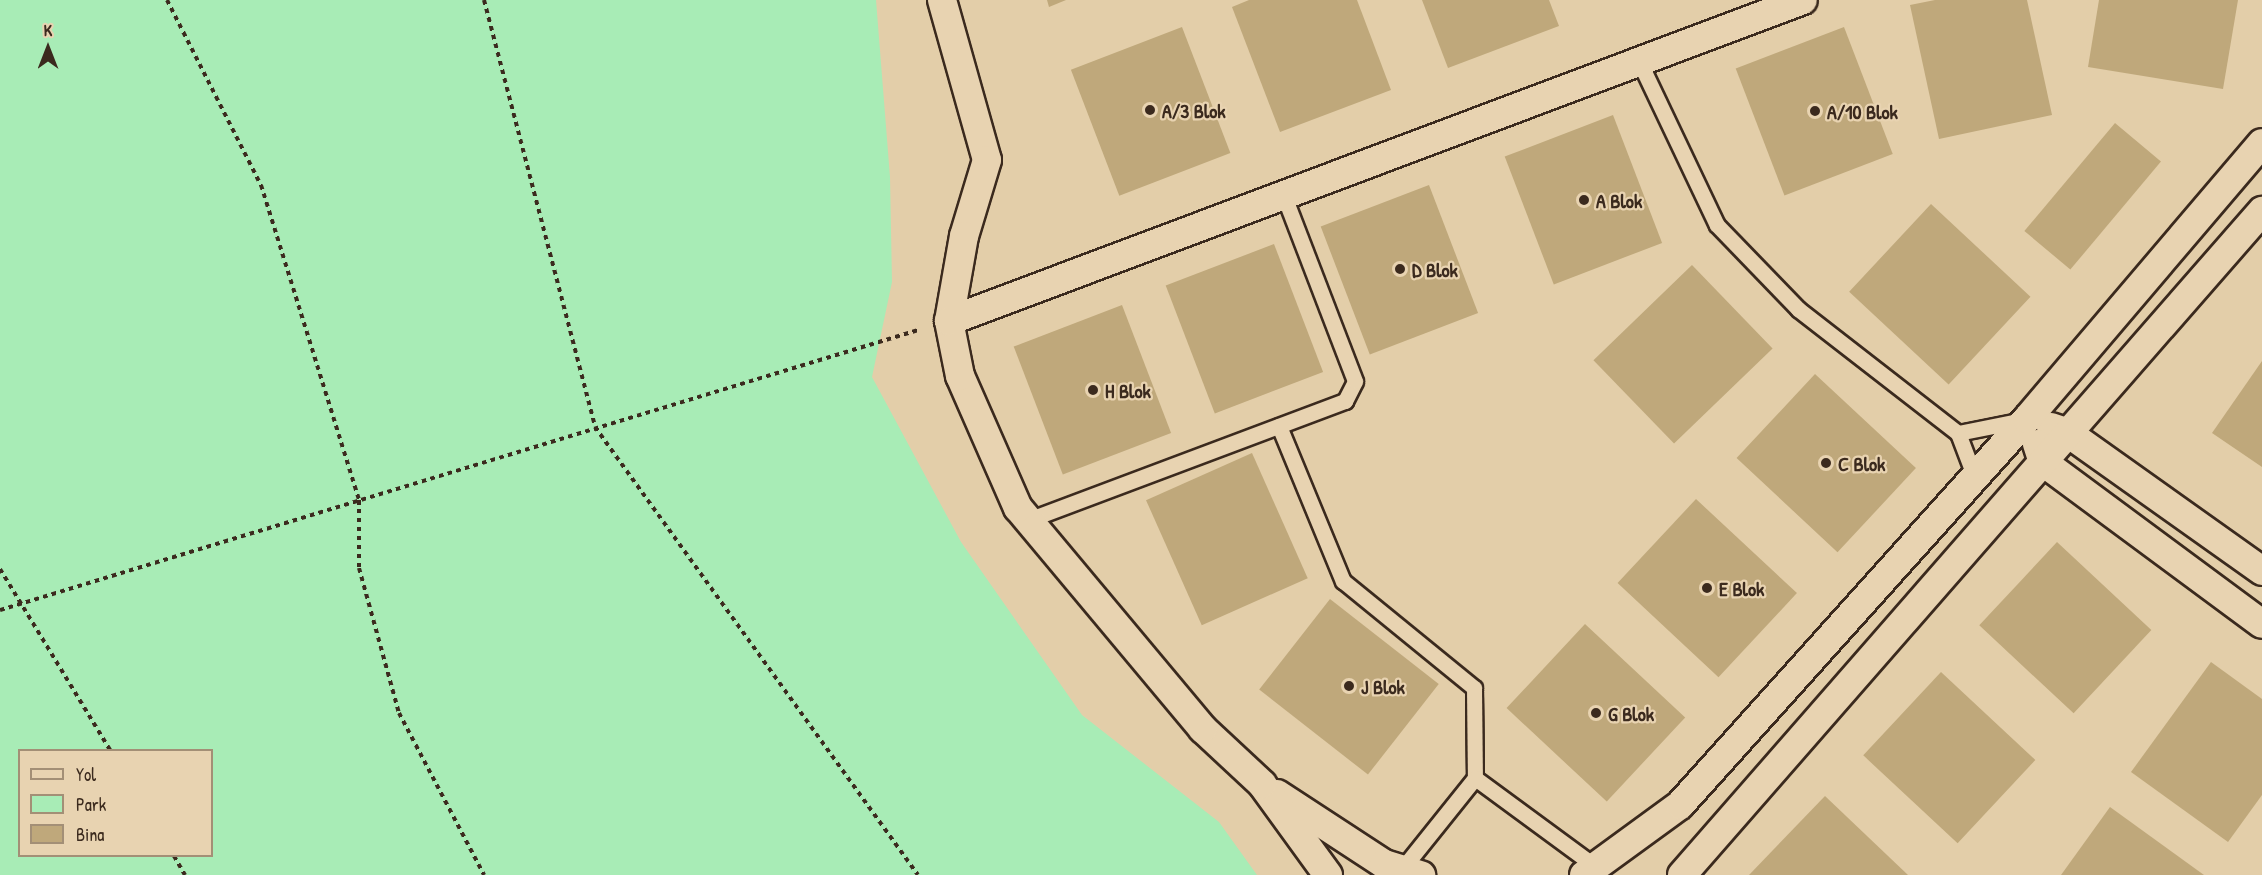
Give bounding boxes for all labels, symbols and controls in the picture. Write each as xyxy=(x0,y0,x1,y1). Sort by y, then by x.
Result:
north arrow xyxy=(18,18,78,78)
text: K xyxy=(44,19,52,41)
place label: A/3 Blok xyxy=(1162,98,1226,122)
place label: A/10 Blok xyxy=(1827,99,1898,123)
marker: A/3 Blok xyxy=(1143,103,1157,117)
marker: A/10 Blok xyxy=(1808,104,1822,118)
place label: A Blok xyxy=(1596,188,1642,212)
marker: A Blok xyxy=(1577,193,1591,207)
place label: D Blok xyxy=(1412,257,1458,281)
marker: D Blok xyxy=(1393,262,1407,276)
place label: H Blok xyxy=(1105,378,1151,402)
marker: H Blok xyxy=(1086,383,1100,397)
place label: C Blok xyxy=(1838,451,1885,475)
marker: C Blok xyxy=(1819,456,1833,470)
place label: E Blok xyxy=(1719,576,1764,600)
marker: E Blok xyxy=(1700,581,1714,595)
place label: J Blok xyxy=(1361,674,1405,698)
marker: J Blok xyxy=(1342,679,1356,693)
place label: G Blok xyxy=(1608,701,1654,725)
marker: G Blok xyxy=(1589,706,1603,720)
legend xyxy=(18,749,213,857)
text: Yol xyxy=(76,762,96,787)
text: Park xyxy=(76,792,106,817)
text: Bina xyxy=(76,822,104,847)

